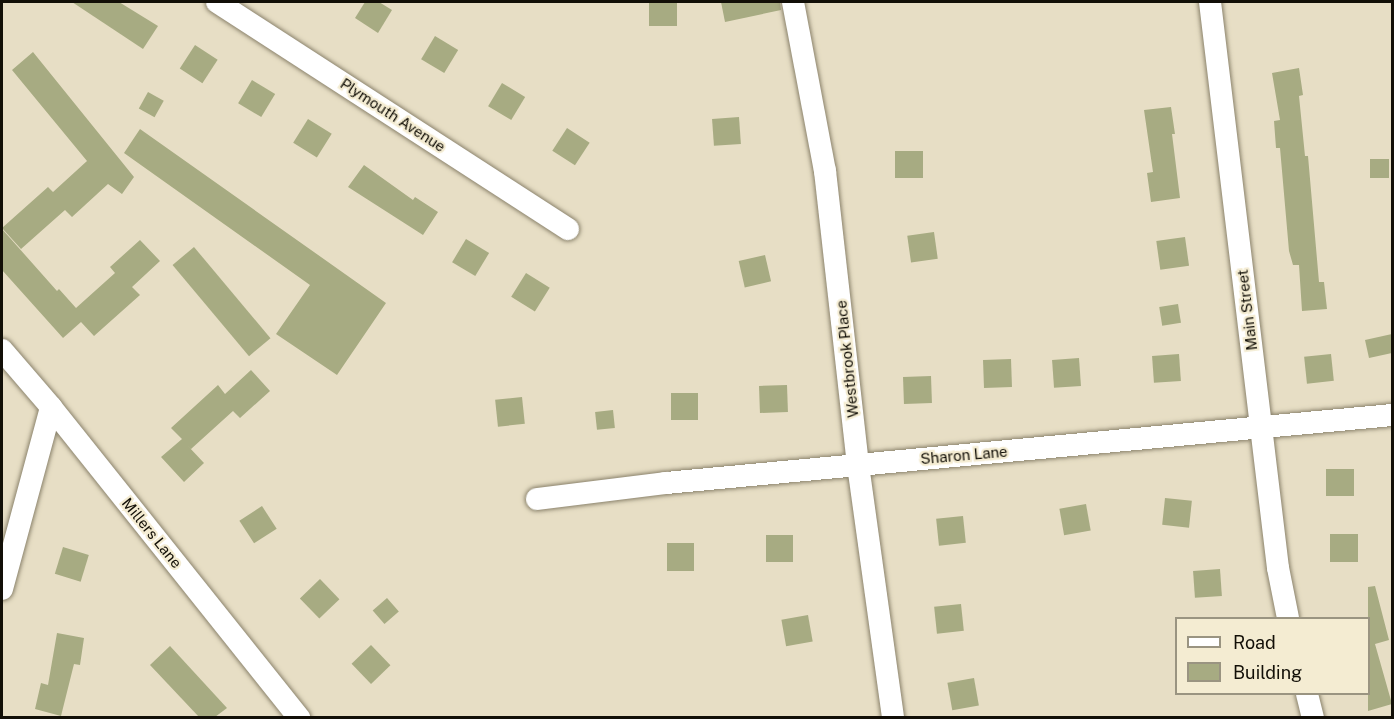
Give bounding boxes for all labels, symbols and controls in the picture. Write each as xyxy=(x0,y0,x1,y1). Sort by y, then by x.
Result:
street label: Plymouth Avenue xyxy=(337,74,449,156)
street label: Main Street xyxy=(1233,268,1261,352)
street label: Westbrook Place xyxy=(832,299,862,419)
street label: Sharon Lane xyxy=(920,442,1008,468)
street label: Millers Lane xyxy=(118,494,186,572)
legend xyxy=(1175,617,1370,695)
text: Road xyxy=(1233,632,1276,653)
text: Building xyxy=(1233,662,1302,683)

